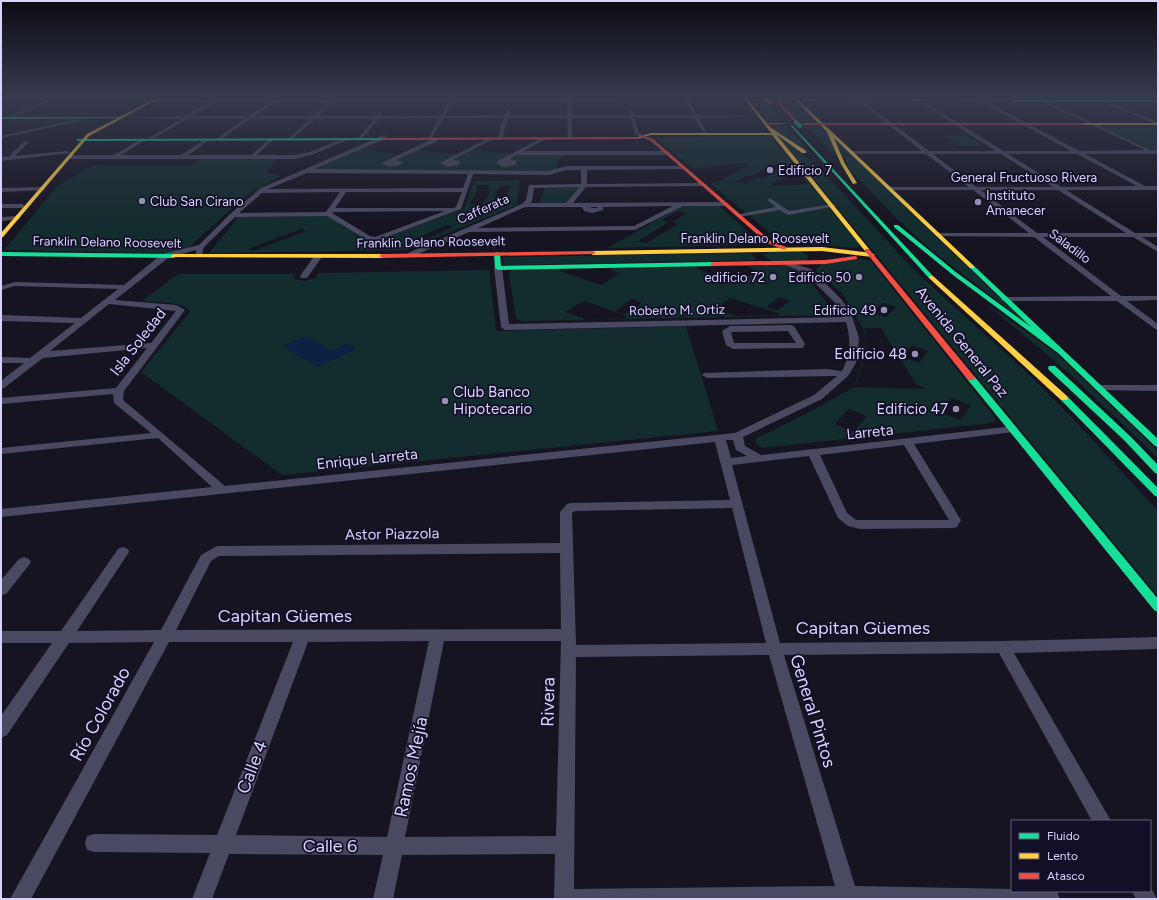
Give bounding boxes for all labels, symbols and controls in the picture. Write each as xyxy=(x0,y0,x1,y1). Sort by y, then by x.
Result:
place label: Edificio 7 xyxy=(778,163,832,178)
marker: Edificio 7 xyxy=(765,165,775,175)
street label: General Fructuoso Rivera xyxy=(951,170,1097,185)
place label: Instituto Amanecer xyxy=(986,188,1046,218)
street label: Cafferata xyxy=(455,191,511,227)
place label: Club San Cirano xyxy=(150,194,244,209)
marker: Club San Cirano xyxy=(137,196,147,206)
marker: Instituto Amanecer xyxy=(973,197,983,207)
street label: Saladillo xyxy=(1046,226,1094,266)
street label: Franklin Delano Roosevelt xyxy=(680,231,830,246)
street label: Franklin Delano Roosevelt xyxy=(32,233,182,251)
street label: Franklin Delano Roosevelt xyxy=(356,233,506,251)
place label: edificio 72 xyxy=(704,270,765,285)
place label: Edificio 50 xyxy=(788,270,851,285)
marker: edificio 72 xyxy=(768,272,778,282)
marker: Edificio 50 xyxy=(854,272,864,282)
street label: Avenida General Paz xyxy=(912,283,1012,401)
street label: Roberto M. Ortiz xyxy=(629,302,725,318)
place label: Edificio 49 xyxy=(814,303,876,318)
street label: Isla Soledad xyxy=(106,305,170,379)
marker: Edificio 49 xyxy=(879,305,889,315)
place label: Edificio 48 xyxy=(834,345,907,363)
marker: Edificio 48 xyxy=(910,349,920,359)
place label: Club Banco Hipotecario xyxy=(453,383,532,418)
marker: Club Banco Hipotecario xyxy=(440,396,450,406)
place label: Edificio 47 xyxy=(876,400,948,418)
marker: Edificio 47 xyxy=(951,404,961,414)
street label: Larreta xyxy=(846,421,894,443)
street label: Enrique Larreta xyxy=(315,445,419,473)
street label: Astor Piazzola xyxy=(345,524,439,544)
street label: Capitan Güemes xyxy=(218,605,352,627)
street label: Capitan Güemes xyxy=(796,617,930,639)
street label: General Pintos xyxy=(785,652,841,770)
street label: Río Colorado xyxy=(65,663,135,765)
street label: Rivera xyxy=(537,677,559,727)
street label: Ramos Mejía xyxy=(390,715,432,819)
street label: Calle 4 xyxy=(232,737,272,797)
legend xyxy=(1011,820,1151,892)
text: Fluido xyxy=(1047,829,1080,843)
street label: Calle 6 xyxy=(303,835,357,857)
text: Lento xyxy=(1047,849,1078,863)
text: Atasco xyxy=(1047,869,1085,883)

